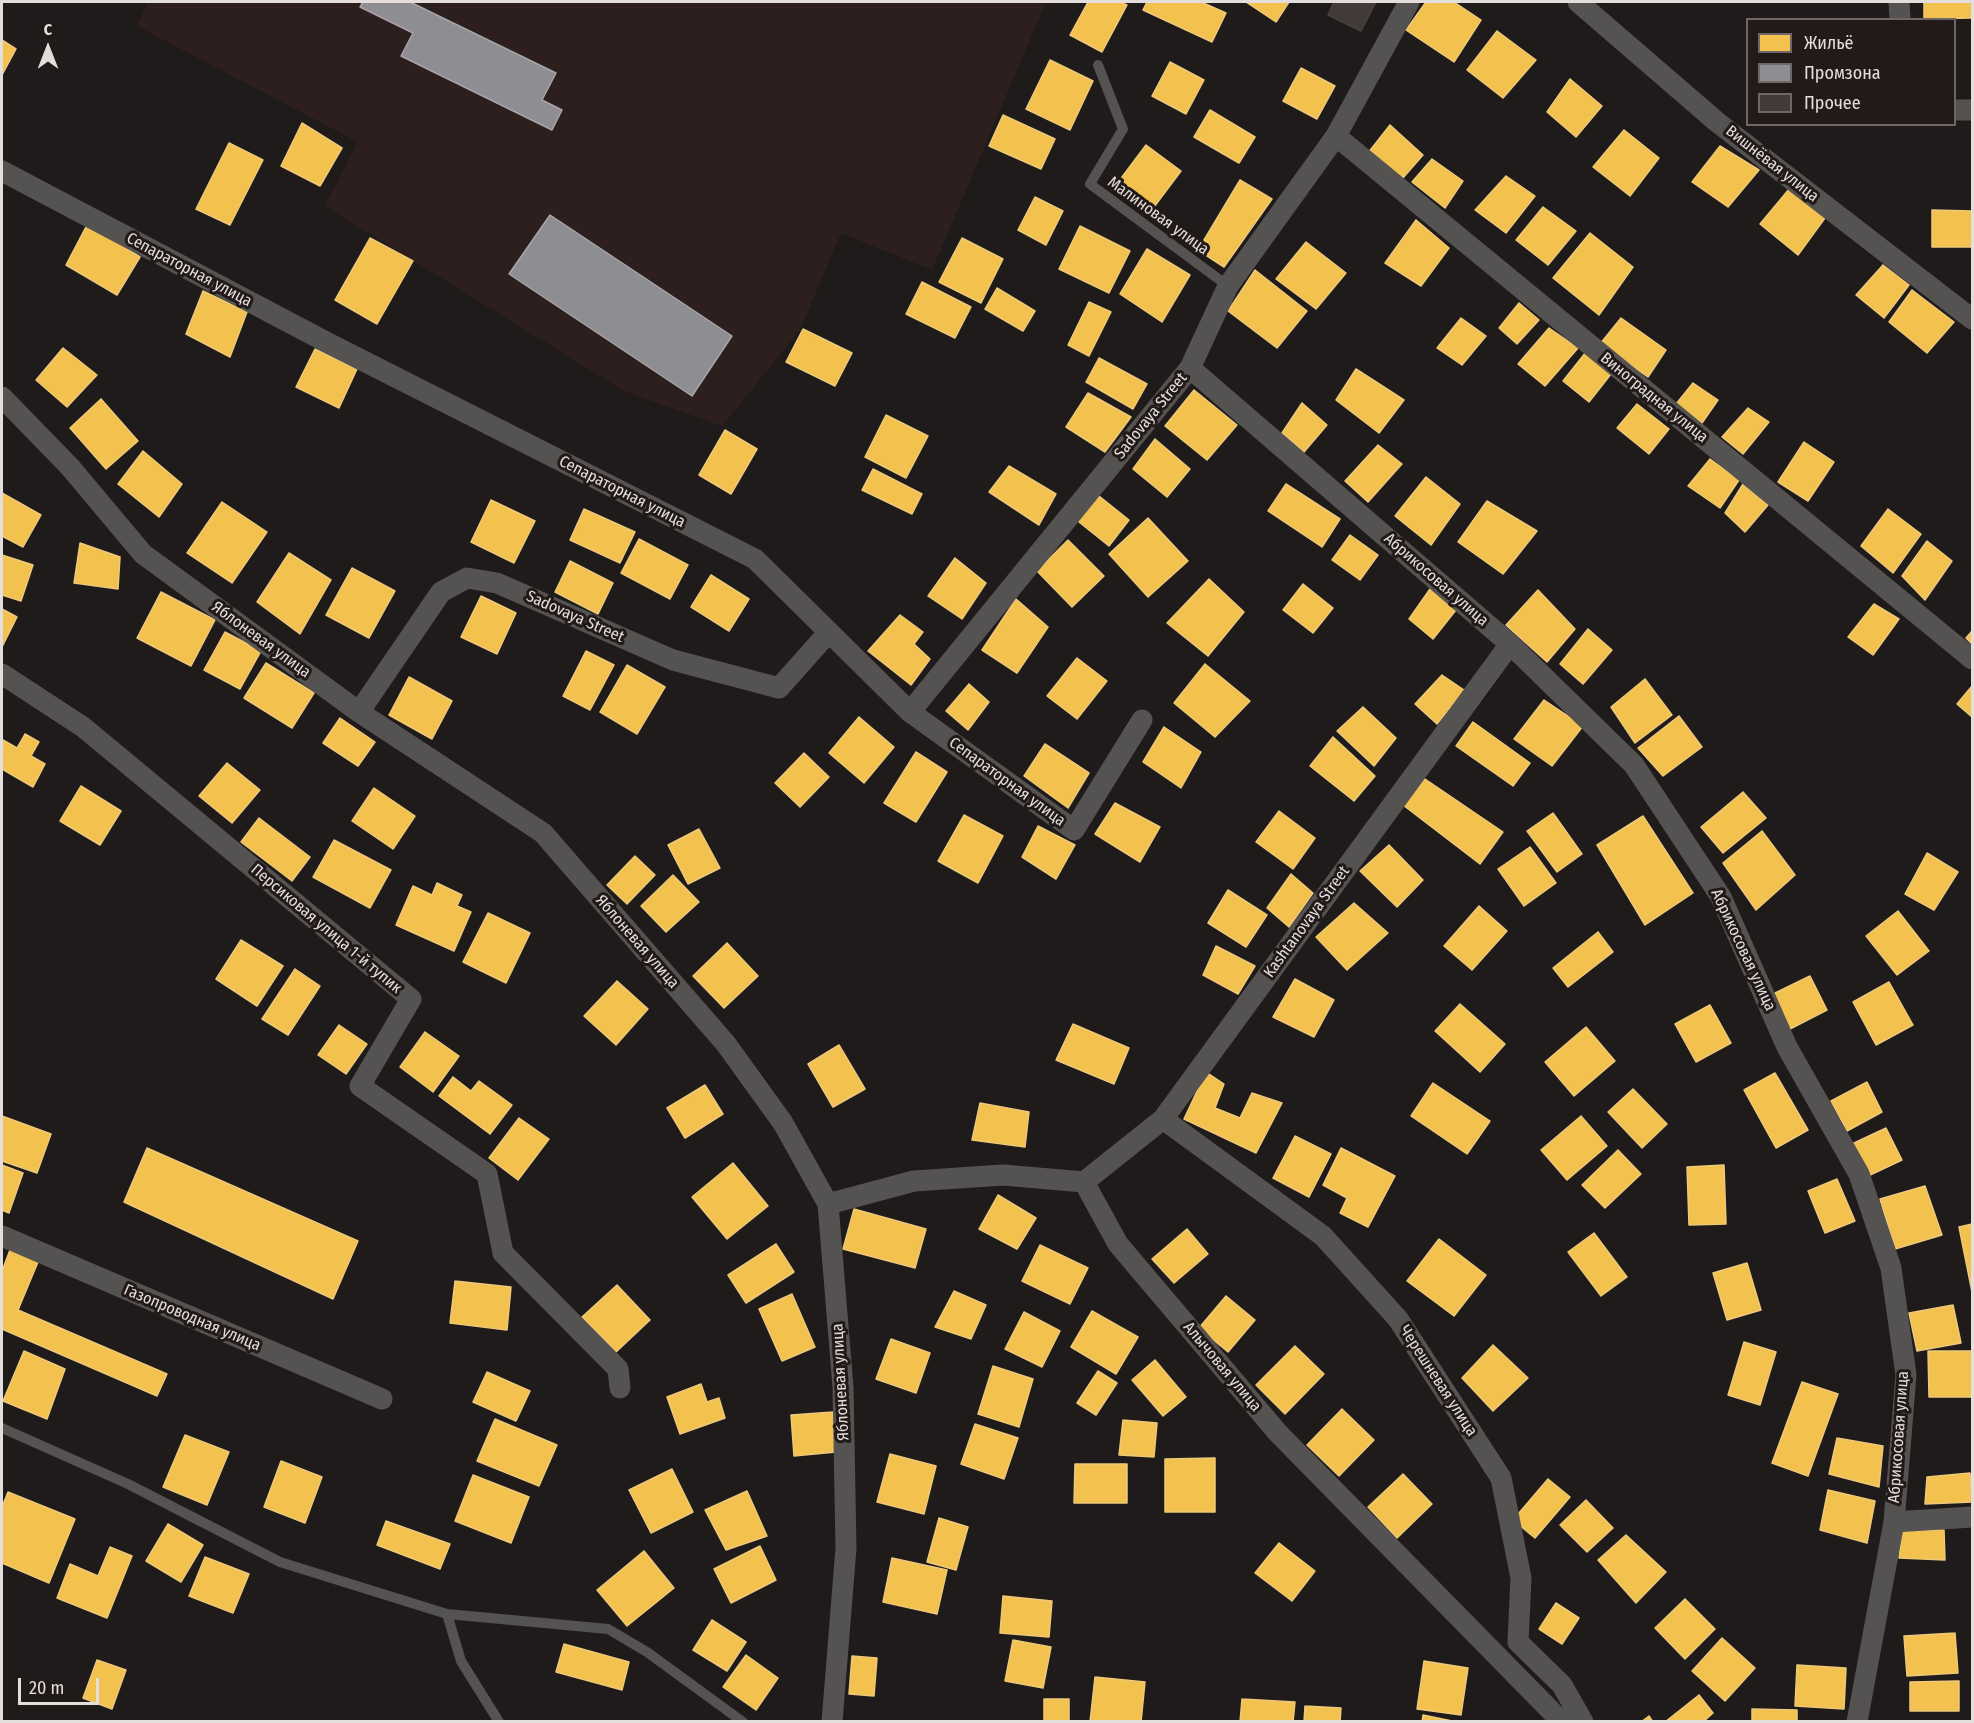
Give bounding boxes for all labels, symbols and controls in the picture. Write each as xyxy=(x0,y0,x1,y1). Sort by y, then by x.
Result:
north arrow xyxy=(18,18,78,78)
legend xyxy=(1746,18,1956,126)
text: С xyxy=(44,20,52,39)
text: Жильё xyxy=(1804,32,1854,54)
text: Промзона xyxy=(1804,62,1881,84)
text: Прочее xyxy=(1804,92,1861,114)
street label: Вишнёвая улица xyxy=(1722,122,1822,206)
street label: Малиновая улица xyxy=(1104,173,1212,259)
street label: Сепараторная улица xyxy=(123,229,255,311)
street label: Виноградная улица xyxy=(1596,349,1712,447)
street label: Sadovaya Street xyxy=(1110,369,1192,463)
street label: Сепараторная улица xyxy=(556,452,688,532)
street label: Абрикосовая улица xyxy=(1380,529,1492,631)
street label: Sadovaya Street xyxy=(523,587,627,647)
street label: Яблоневая улица xyxy=(208,598,314,682)
street label: Сепараторная улица xyxy=(945,733,1069,831)
street label: Персиковая улица 1-й тупик xyxy=(247,860,405,998)
street label: Kashtanovaya Street xyxy=(1260,862,1354,982)
street label: Абрикосовая улица xyxy=(1706,886,1780,1014)
street label: Яблоневая улица xyxy=(591,891,683,993)
street label: Газопроводная улица xyxy=(121,1280,263,1356)
street label: Алычовая улица xyxy=(1179,1318,1265,1416)
street label: Черешневая улица xyxy=(1395,1322,1481,1440)
street label: Яблоневая улица xyxy=(828,1323,854,1441)
street label: Абрикосовая улица xyxy=(1885,1370,1913,1504)
scale bar xyxy=(21,1666,102,1704)
text: 20 m xyxy=(29,1677,64,1699)

